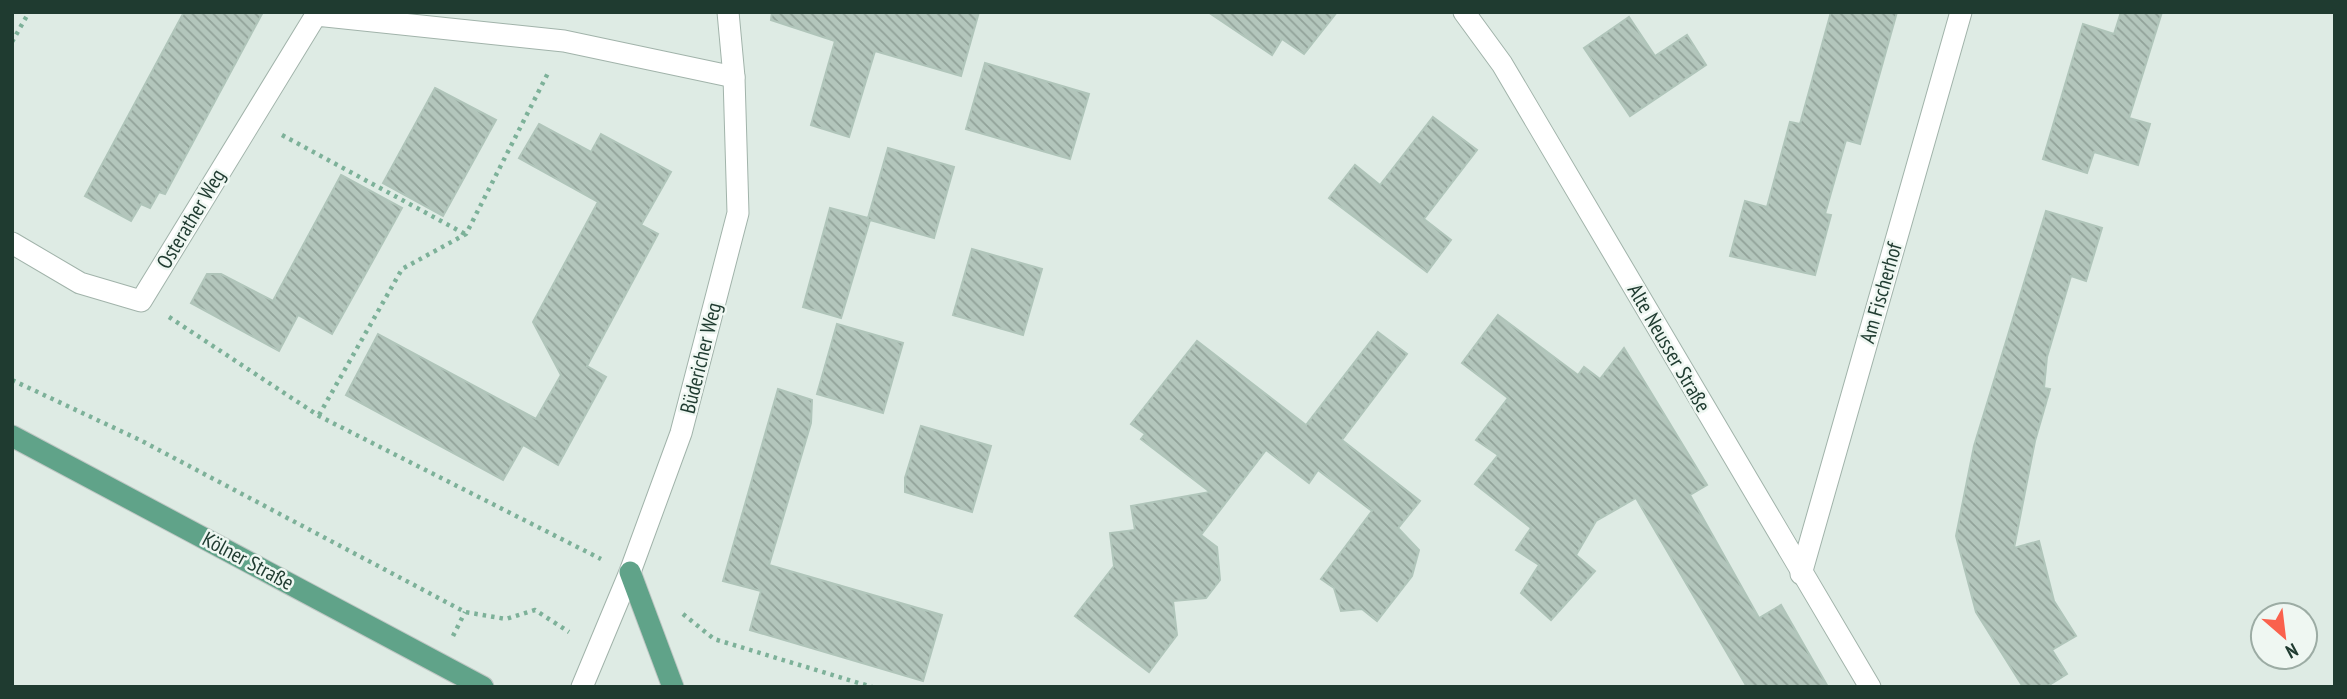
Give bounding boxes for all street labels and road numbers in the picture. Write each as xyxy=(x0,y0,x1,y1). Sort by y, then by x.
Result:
street label: Osterather Weg xyxy=(150,164,231,274)
street label: Am Fischerhof xyxy=(1853,239,1908,346)
street label: Alte Neusser Straße xyxy=(1622,279,1717,417)
street label: Büdericher Weg xyxy=(674,300,727,416)
street label: Kölner Straße xyxy=(198,525,298,596)

